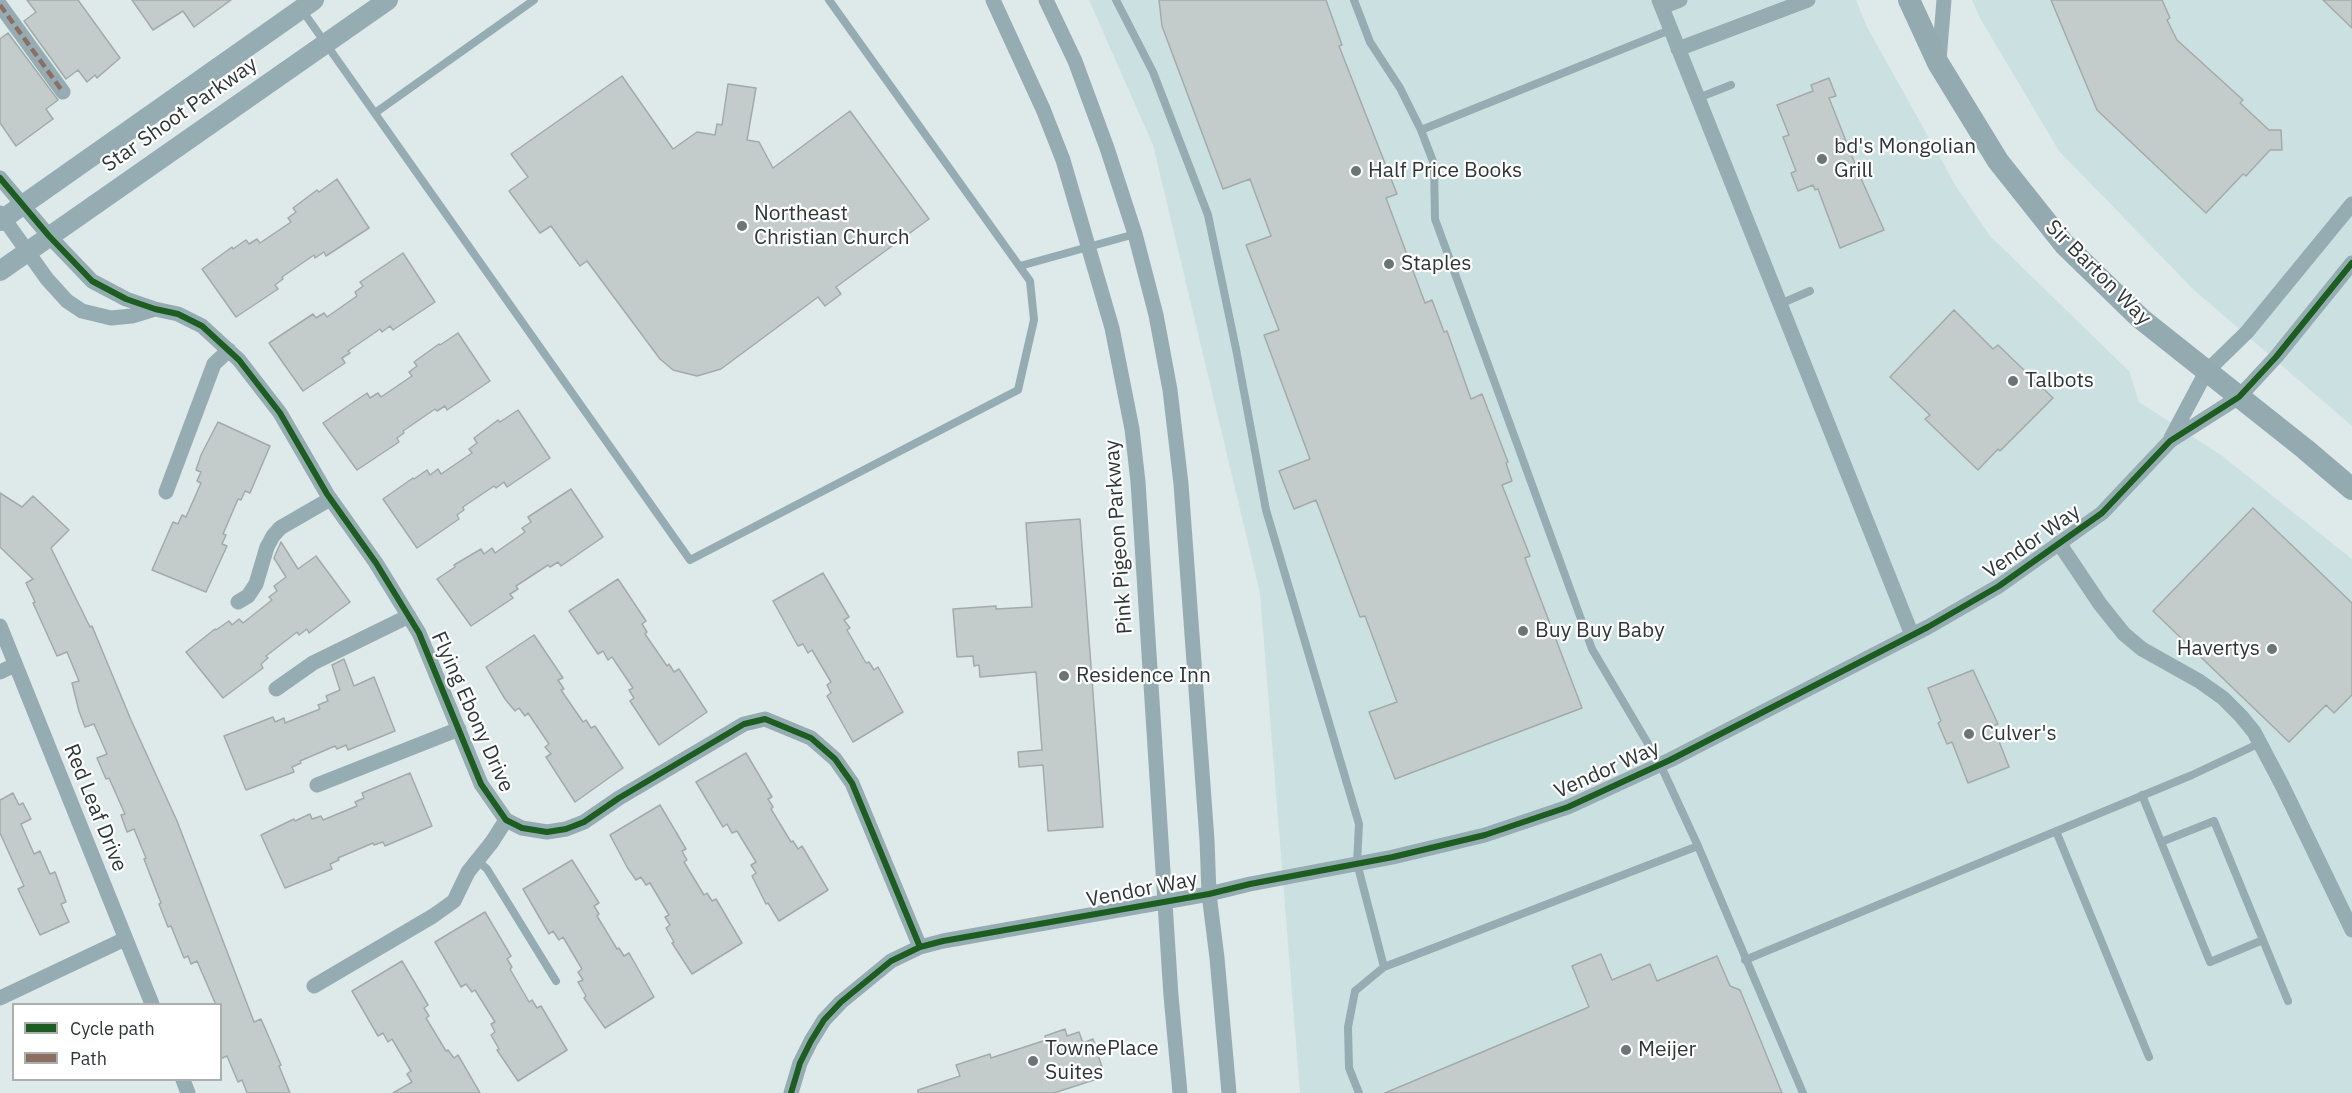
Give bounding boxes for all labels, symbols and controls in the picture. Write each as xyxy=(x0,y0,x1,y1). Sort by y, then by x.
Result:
street label: Star Shoot Parkway xyxy=(98,52,262,178)
place label: bd's Mongolian Grill xyxy=(1834,134,1976,184)
marker: bd's Mongolian Grill xyxy=(1815,152,1829,166)
place label: Half Price Books xyxy=(1368,158,1522,184)
marker: Half Price Books xyxy=(1349,164,1363,178)
place label: Northeast Christian Church xyxy=(754,201,910,251)
street label: Sir Barton Way xyxy=(2040,215,2156,331)
marker: Northeast Christian Church xyxy=(735,219,749,233)
place label: Staples xyxy=(1401,251,1471,277)
marker: Staples xyxy=(1382,257,1396,271)
place label: Talbots xyxy=(2025,368,2094,394)
marker: Talbots xyxy=(2006,374,2020,388)
street label: Pink Pigeon Parkway xyxy=(1100,439,1138,635)
street label: Vendor Way xyxy=(1979,499,2085,585)
place label: Buy Buy Baby xyxy=(1535,618,1665,644)
marker: Buy Buy Baby xyxy=(1516,624,1530,638)
street label: Flying Ebony Drive xyxy=(425,628,519,796)
place label: Havertys xyxy=(2177,636,2260,662)
marker: Havertys xyxy=(2265,642,2279,656)
place label: Residence Inn xyxy=(1076,663,1211,689)
marker: Residence Inn xyxy=(1057,669,1071,683)
place label: Culver's xyxy=(1981,721,2057,747)
marker: Culver's xyxy=(1962,727,1976,741)
street label: Vendor Way xyxy=(1551,736,1663,804)
street label: Red Leaf Drive xyxy=(58,741,132,875)
street label: Vendor Way xyxy=(1084,867,1200,913)
legend xyxy=(12,1003,222,1081)
text: Cycle path xyxy=(70,1017,155,1040)
place label: TownePlace Suites xyxy=(1045,1036,1159,1086)
place label: Meijer xyxy=(1638,1037,1696,1063)
marker: Meijer xyxy=(1619,1043,1633,1057)
text: Path xyxy=(70,1047,107,1070)
marker: TownePlace Suites xyxy=(1026,1054,1040,1068)

